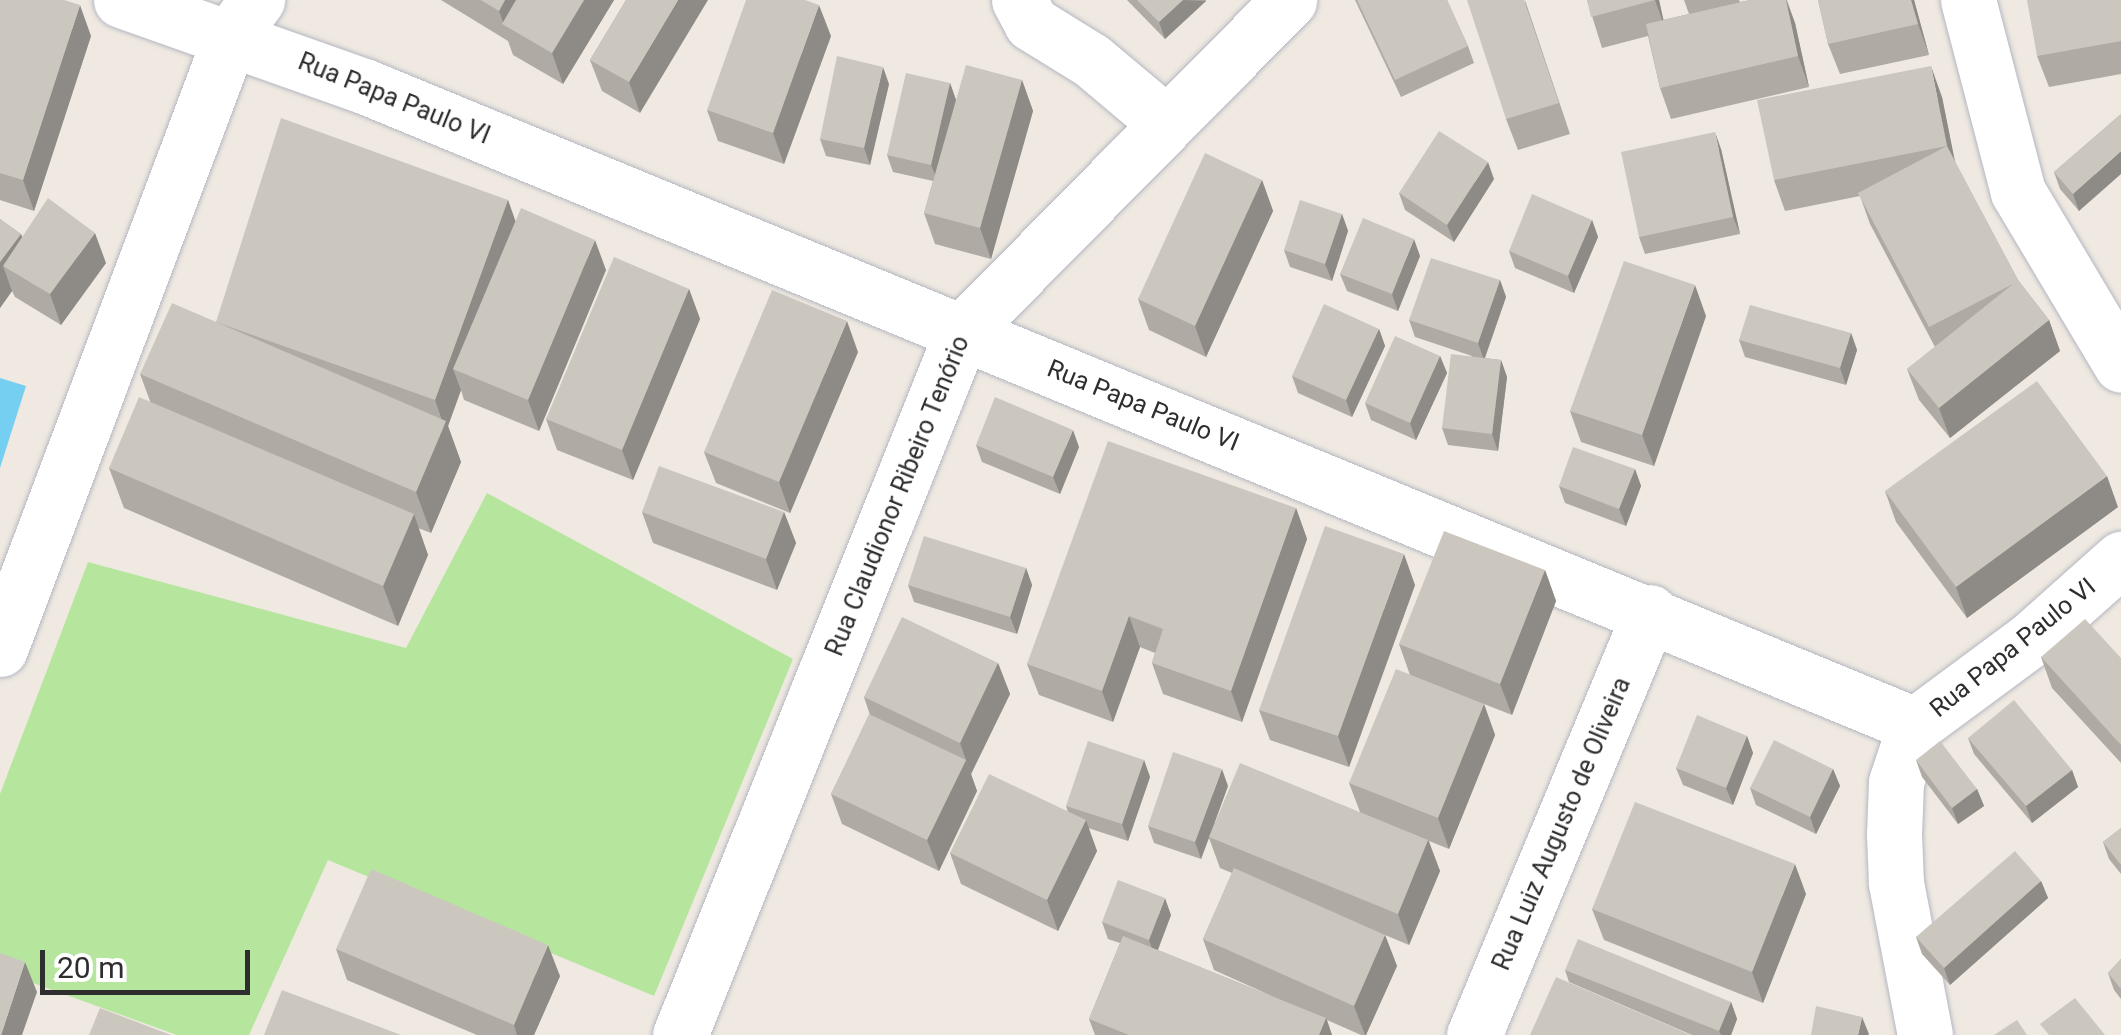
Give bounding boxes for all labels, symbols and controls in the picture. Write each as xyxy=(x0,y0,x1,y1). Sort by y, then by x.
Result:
street label: Rua Papa Paulo VI xyxy=(294,47,494,151)
street label: Rua Claudionor Ribeiro Tenório xyxy=(820,331,976,661)
street label: Rua Papa Paulo VI xyxy=(1043,354,1243,458)
street label: Rua Papa Paulo VI xyxy=(1924,572,2102,724)
street label: Rua Luiz Augusto de Oliveira xyxy=(1487,673,1637,975)
scale bar xyxy=(45,930,255,992)
text: 20 m xyxy=(57,950,124,985)

